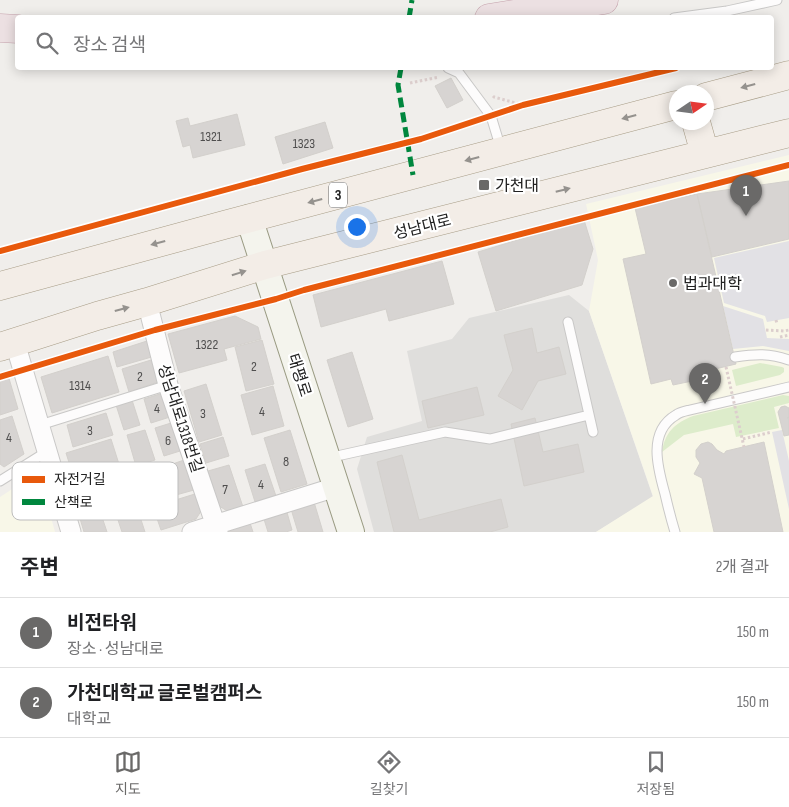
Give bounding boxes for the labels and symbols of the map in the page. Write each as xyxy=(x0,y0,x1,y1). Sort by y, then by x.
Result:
one-way arrow xyxy=(740,82,755,90)
north arrow xyxy=(669,85,714,130)
one-way arrow xyxy=(622,114,637,122)
house number: 1321 xyxy=(200,128,222,145)
house number: 1323 xyxy=(293,135,315,152)
one-way arrow xyxy=(465,156,480,164)
pin: 1 xyxy=(730,175,762,216)
place label: 가천대 xyxy=(495,177,539,196)
marker: 가천대 xyxy=(477,178,491,192)
road number: 3 xyxy=(329,182,347,208)
one-way arrow xyxy=(556,186,571,194)
one-way arrow xyxy=(308,197,323,205)
street label: 성남대로 xyxy=(391,211,453,244)
your location xyxy=(344,214,370,240)
one-way arrow xyxy=(151,239,166,247)
one-way arrow xyxy=(231,269,246,277)
place label: 법과대학 xyxy=(683,275,742,294)
marker: 법과대학 xyxy=(667,277,679,289)
one-way arrow xyxy=(114,305,129,313)
house number: 1322 xyxy=(196,336,218,353)
street label: 태평로 xyxy=(283,352,315,400)
house number: 2 xyxy=(251,358,257,375)
street label: 성남대로1318번길 xyxy=(153,362,206,475)
pin: 2 xyxy=(689,363,721,404)
house number: 2 xyxy=(137,368,143,385)
house number: 1314 xyxy=(69,377,91,394)
house number: 4 xyxy=(154,400,160,417)
house number: 4 xyxy=(259,403,265,420)
house number: 3 xyxy=(200,405,206,422)
house number: 3 xyxy=(87,422,93,439)
house number: 4 xyxy=(6,429,12,446)
house number: 6 xyxy=(165,432,171,449)
house number: 8 xyxy=(283,453,289,470)
legend xyxy=(12,462,178,520)
text: 자전거길 xyxy=(54,471,106,488)
house number: 4 xyxy=(258,476,264,493)
house number: 7 xyxy=(222,481,228,498)
text: 산책로 xyxy=(54,494,93,511)

